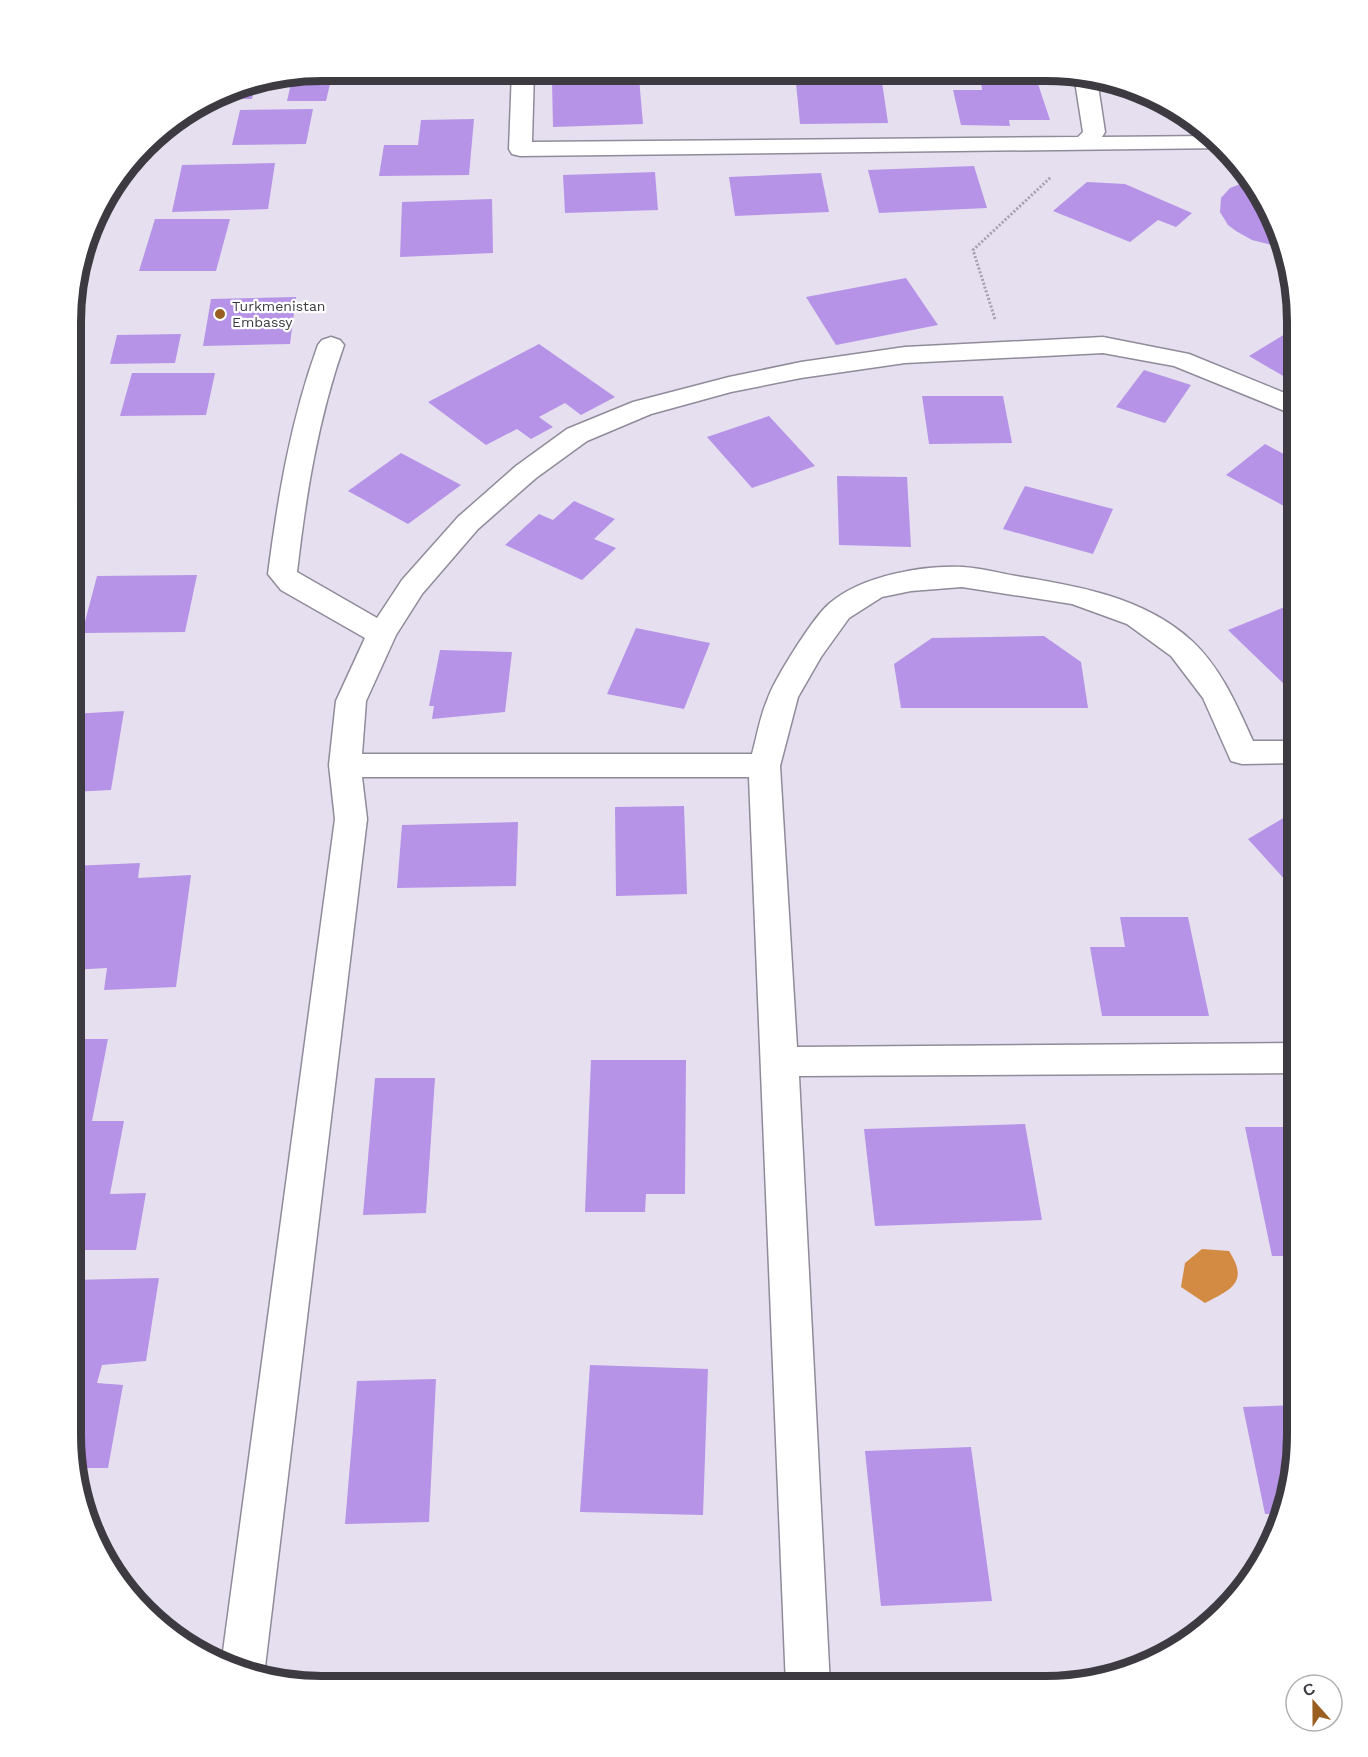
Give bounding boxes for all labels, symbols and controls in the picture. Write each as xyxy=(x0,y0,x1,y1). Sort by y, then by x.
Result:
place label: Turkmenistan Embassy xyxy=(232,298,325,330)
marker: Turkmenistan Embassy xyxy=(213,307,227,321)
north arrow xyxy=(1284,1673,1344,1733)
text: С xyxy=(1300,1678,1318,1700)

